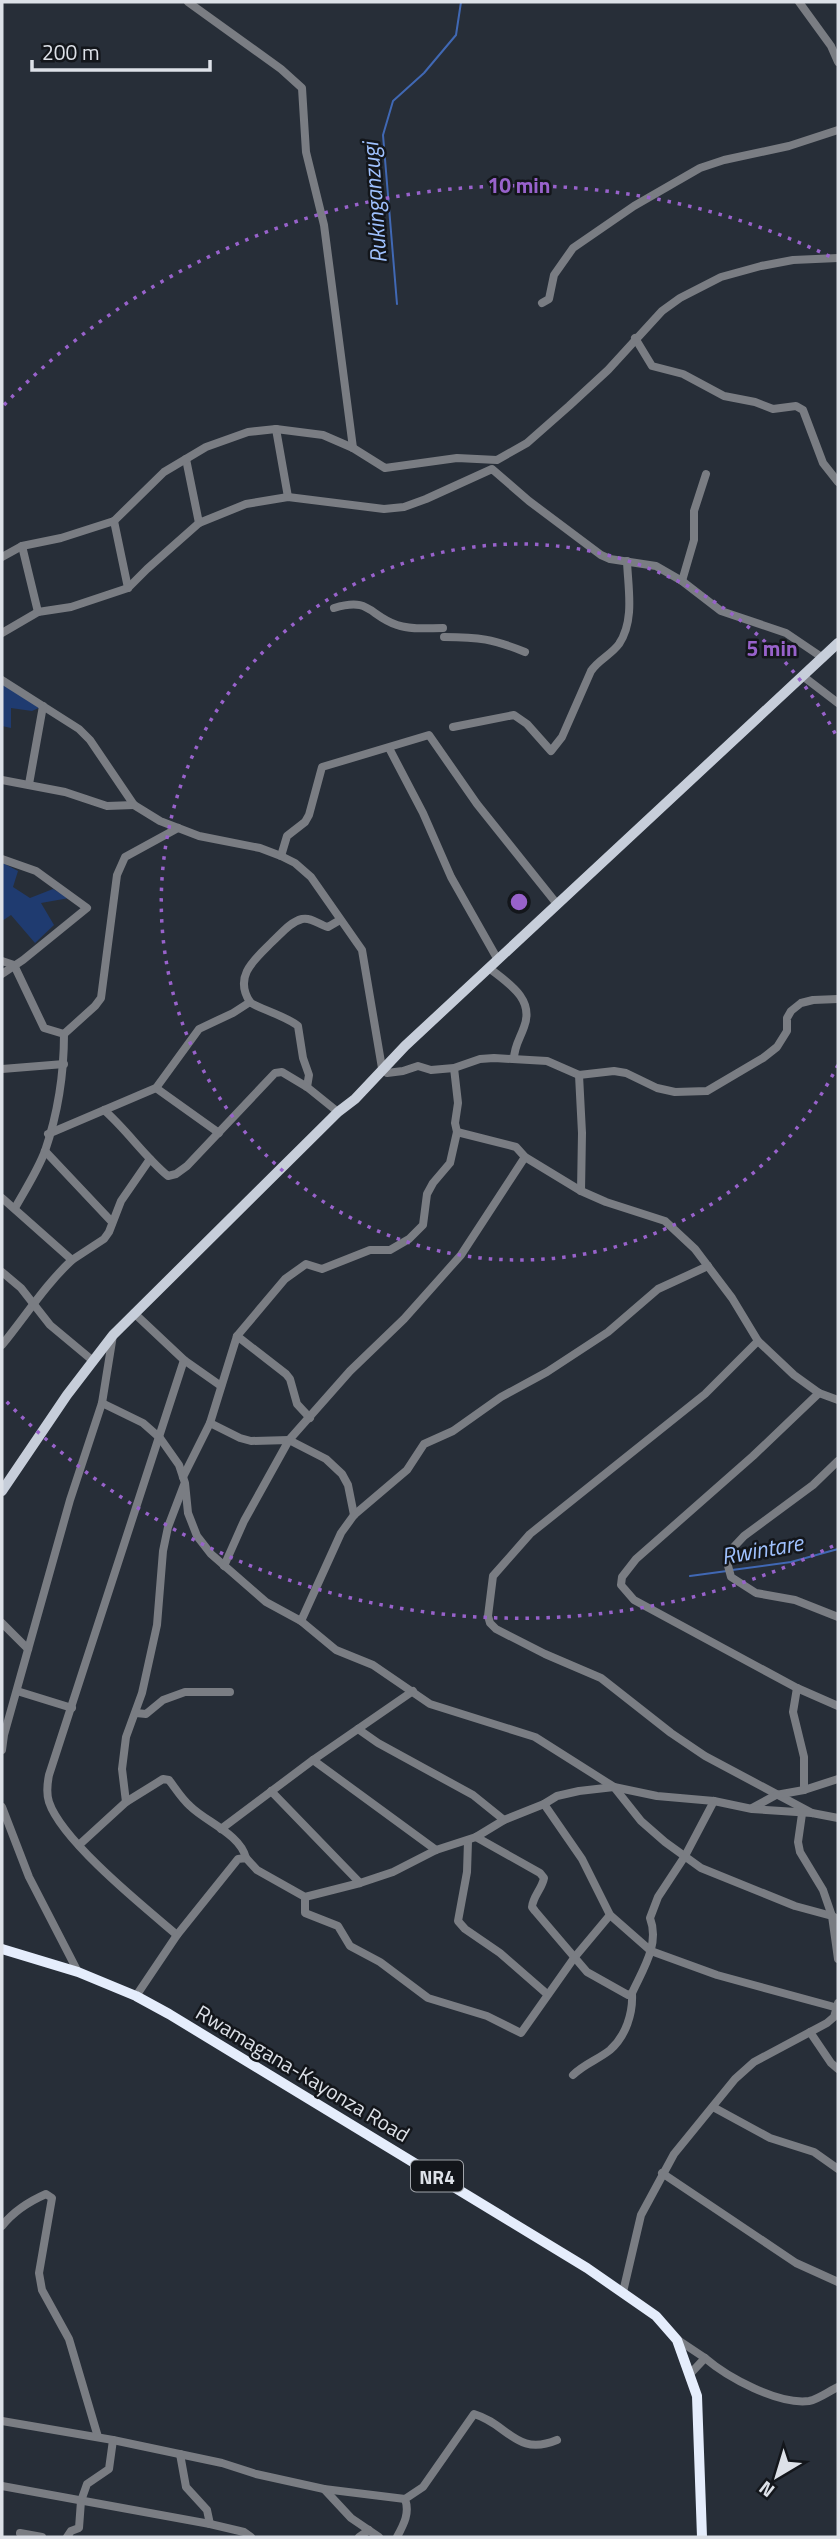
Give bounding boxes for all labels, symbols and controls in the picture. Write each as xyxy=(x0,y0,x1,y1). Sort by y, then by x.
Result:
scale bar xyxy=(32,28,210,72)
text: 200 m xyxy=(42,36,99,68)
water label: Rukinganzugi xyxy=(352,139,396,265)
text: 10 min xyxy=(488,169,550,201)
text: 5 min xyxy=(746,632,798,664)
centre of rings xyxy=(507,890,531,914)
water label: Rwintare xyxy=(718,1524,807,1573)
street label: Rwamagana-Kayonza Road xyxy=(190,1996,416,2150)
road number: NR4 xyxy=(411,2160,463,2192)
north arrow xyxy=(742,2441,812,2511)
text: N xyxy=(752,2474,780,2505)

